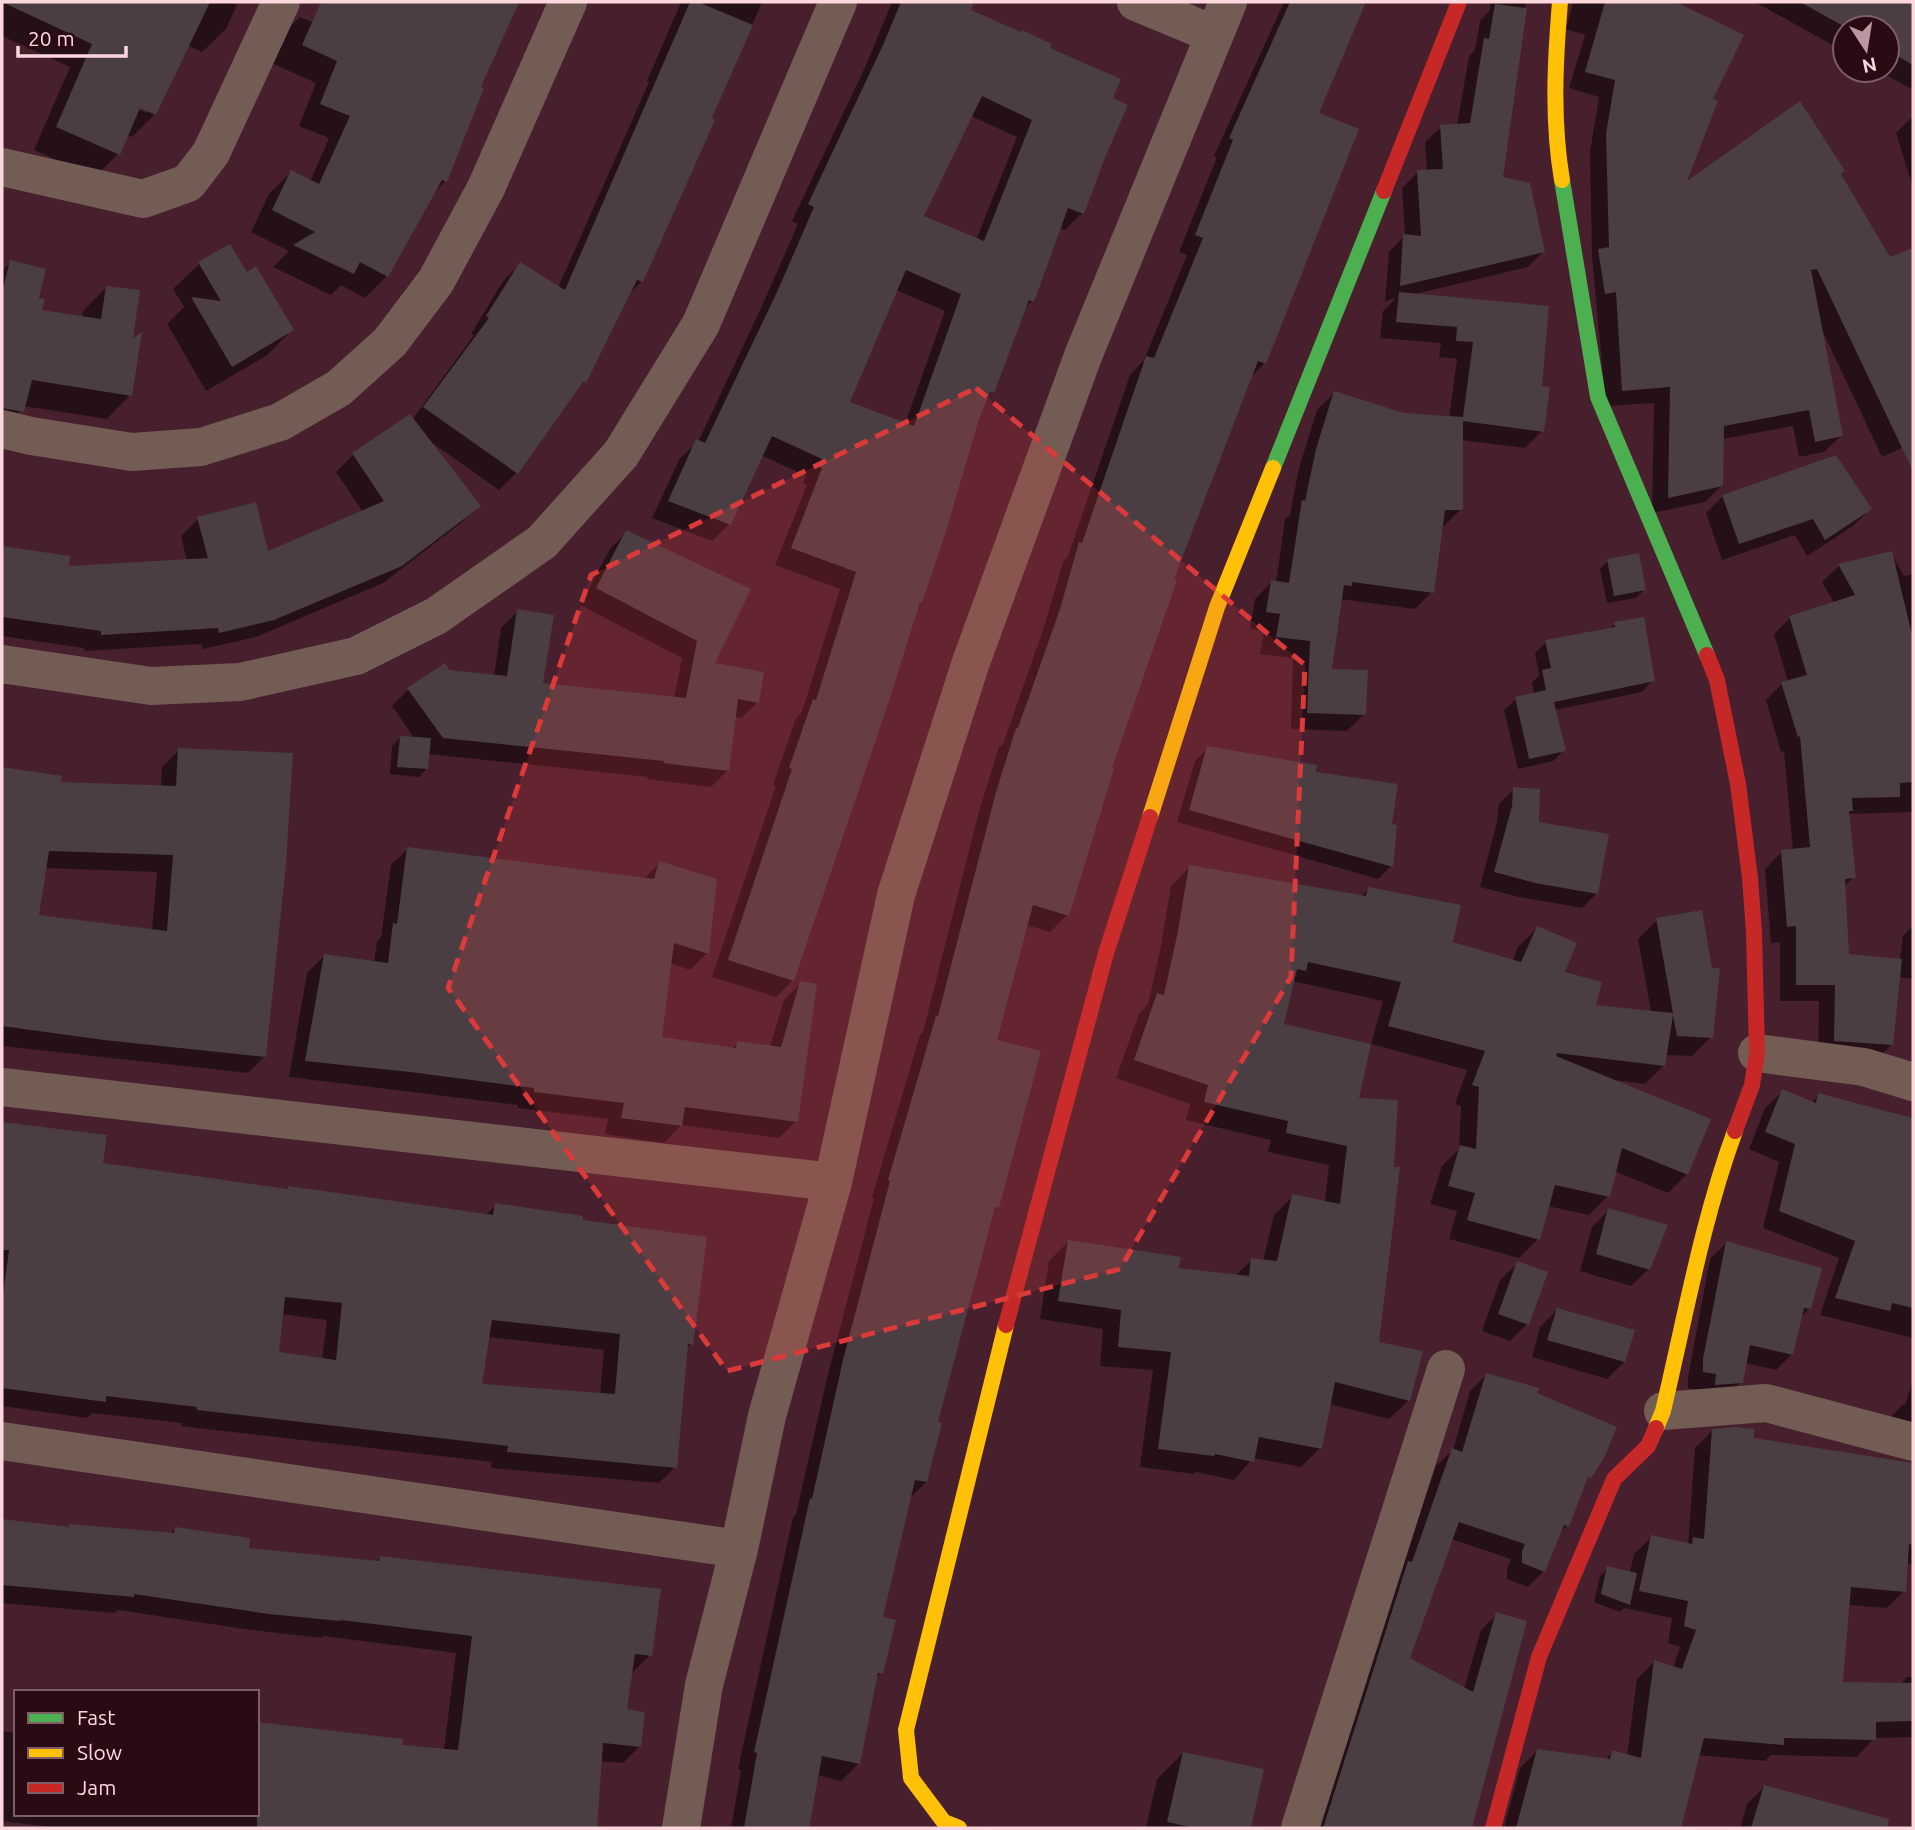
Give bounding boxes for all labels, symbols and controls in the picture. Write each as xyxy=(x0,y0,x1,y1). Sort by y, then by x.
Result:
scale bar xyxy=(18,14,126,58)
north arrow xyxy=(1831,14,1901,84)
text: 20 m xyxy=(28,26,75,50)
text: N xyxy=(1860,53,1879,78)
legend xyxy=(14,1690,259,1816)
text: Fast xyxy=(77,1705,115,1729)
text: Slow xyxy=(77,1740,122,1764)
text: Jam xyxy=(77,1775,116,1799)

